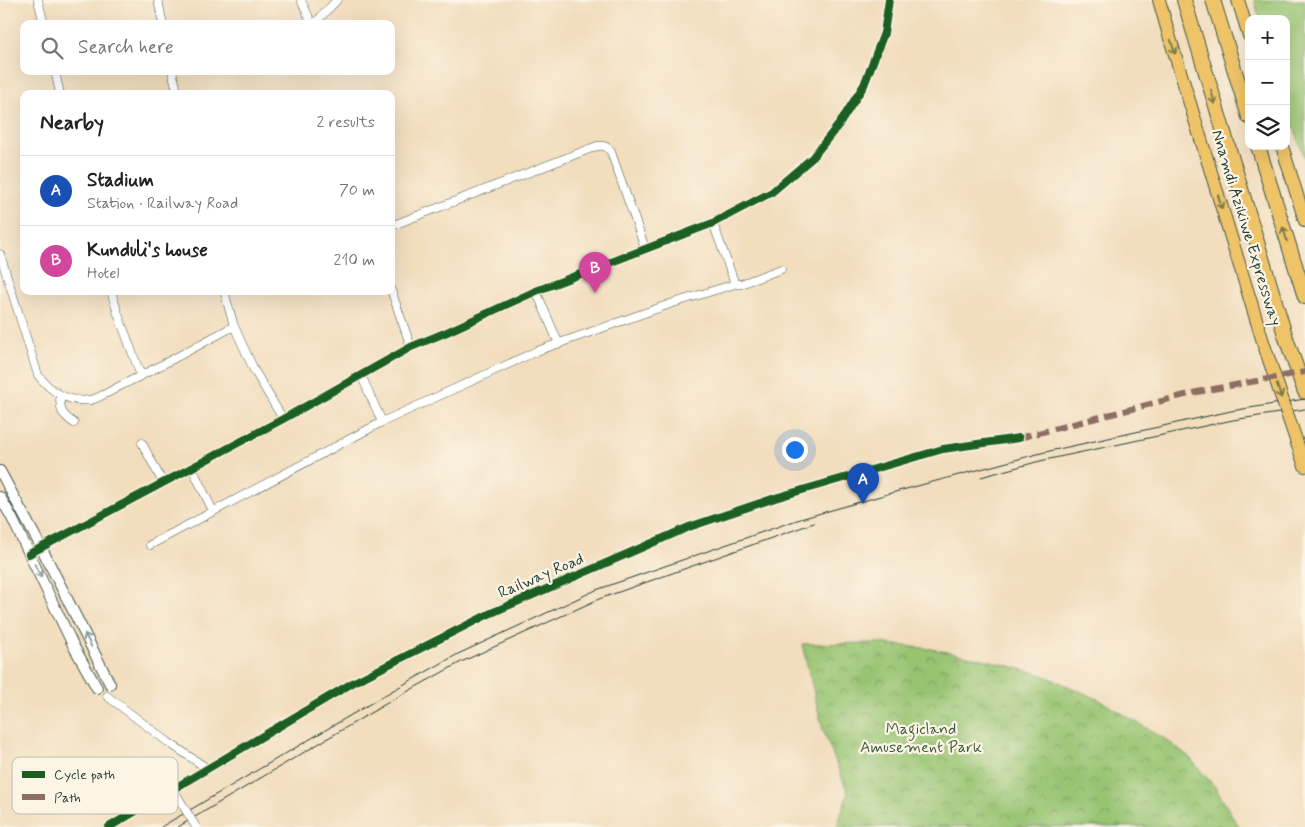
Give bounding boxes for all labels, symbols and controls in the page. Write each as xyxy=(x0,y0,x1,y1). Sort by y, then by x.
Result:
map controls xyxy=(1245,15,1290,150)
button: + xyxy=(1245,15,1290,60)
search box xyxy=(20,20,395,75)
icon: search xyxy=(38,34,66,62)
text: Search here xyxy=(78,35,174,60)
one-way arrow xyxy=(1168,39,1178,55)
button: − xyxy=(1245,60,1290,105)
one-way arrow xyxy=(1209,89,1219,105)
button: layers xyxy=(1245,105,1290,150)
text: Nearby xyxy=(40,109,104,137)
text: 2 results xyxy=(317,112,375,133)
street label: Nnamdi Azikiwe Expressway xyxy=(1206,127,1286,329)
text: Stadium xyxy=(87,168,154,193)
text: A xyxy=(51,180,61,201)
text: 70 m xyxy=(339,180,375,201)
text: Station · Railway Road xyxy=(87,193,238,214)
one-way arrow xyxy=(1216,194,1225,210)
one-way arrow xyxy=(1280,227,1289,242)
text: Kunduli's house xyxy=(87,238,208,263)
text: B xyxy=(51,250,61,271)
text: 210 m xyxy=(334,250,375,271)
pin: B xyxy=(579,252,611,293)
text: Hotel xyxy=(87,263,120,284)
one-way arrow xyxy=(1275,383,1285,399)
your location xyxy=(782,437,808,463)
pin: A xyxy=(847,463,879,504)
street label: Railway Road xyxy=(495,549,587,603)
one-way arrow xyxy=(33,564,43,579)
one-way arrow xyxy=(83,633,92,648)
park label: Magicland Amusement Park xyxy=(860,719,982,758)
legend xyxy=(12,757,178,814)
text: Cycle path xyxy=(54,766,115,784)
text: Path xyxy=(54,789,81,807)

